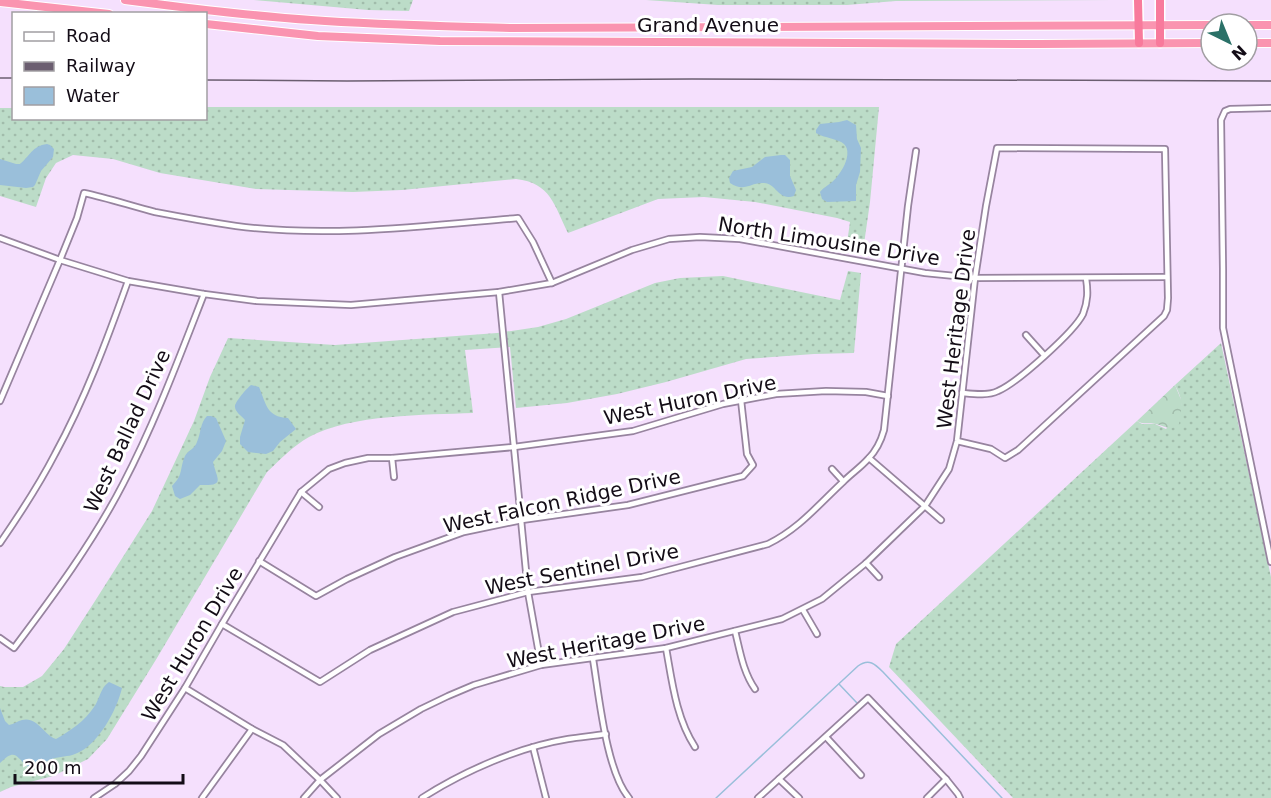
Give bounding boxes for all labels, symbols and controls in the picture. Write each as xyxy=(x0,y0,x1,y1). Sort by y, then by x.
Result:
legend xyxy=(12,12,207,120)
north arrow xyxy=(1199,12,1259,72)
street label: Grand Avenue xyxy=(637,13,779,37)
text: Road xyxy=(66,25,111,46)
text: N xyxy=(1228,41,1250,64)
text: Railway xyxy=(66,55,136,76)
text: Water xyxy=(66,85,120,106)
street label: North Limousine Drive xyxy=(716,212,942,270)
street label: West Heritage Drive xyxy=(932,228,980,430)
street label: West Ballad Drive xyxy=(79,346,175,516)
street label: West Huron Drive xyxy=(602,370,778,430)
street label: West Falcon Ridge Drive xyxy=(441,464,683,538)
street label: West Sentinel Drive xyxy=(483,538,681,600)
street label: West Huron Drive xyxy=(136,563,248,725)
street label: West Heritage Drive xyxy=(505,611,707,673)
scale bar xyxy=(15,747,183,785)
text: 200 m xyxy=(24,757,82,778)

